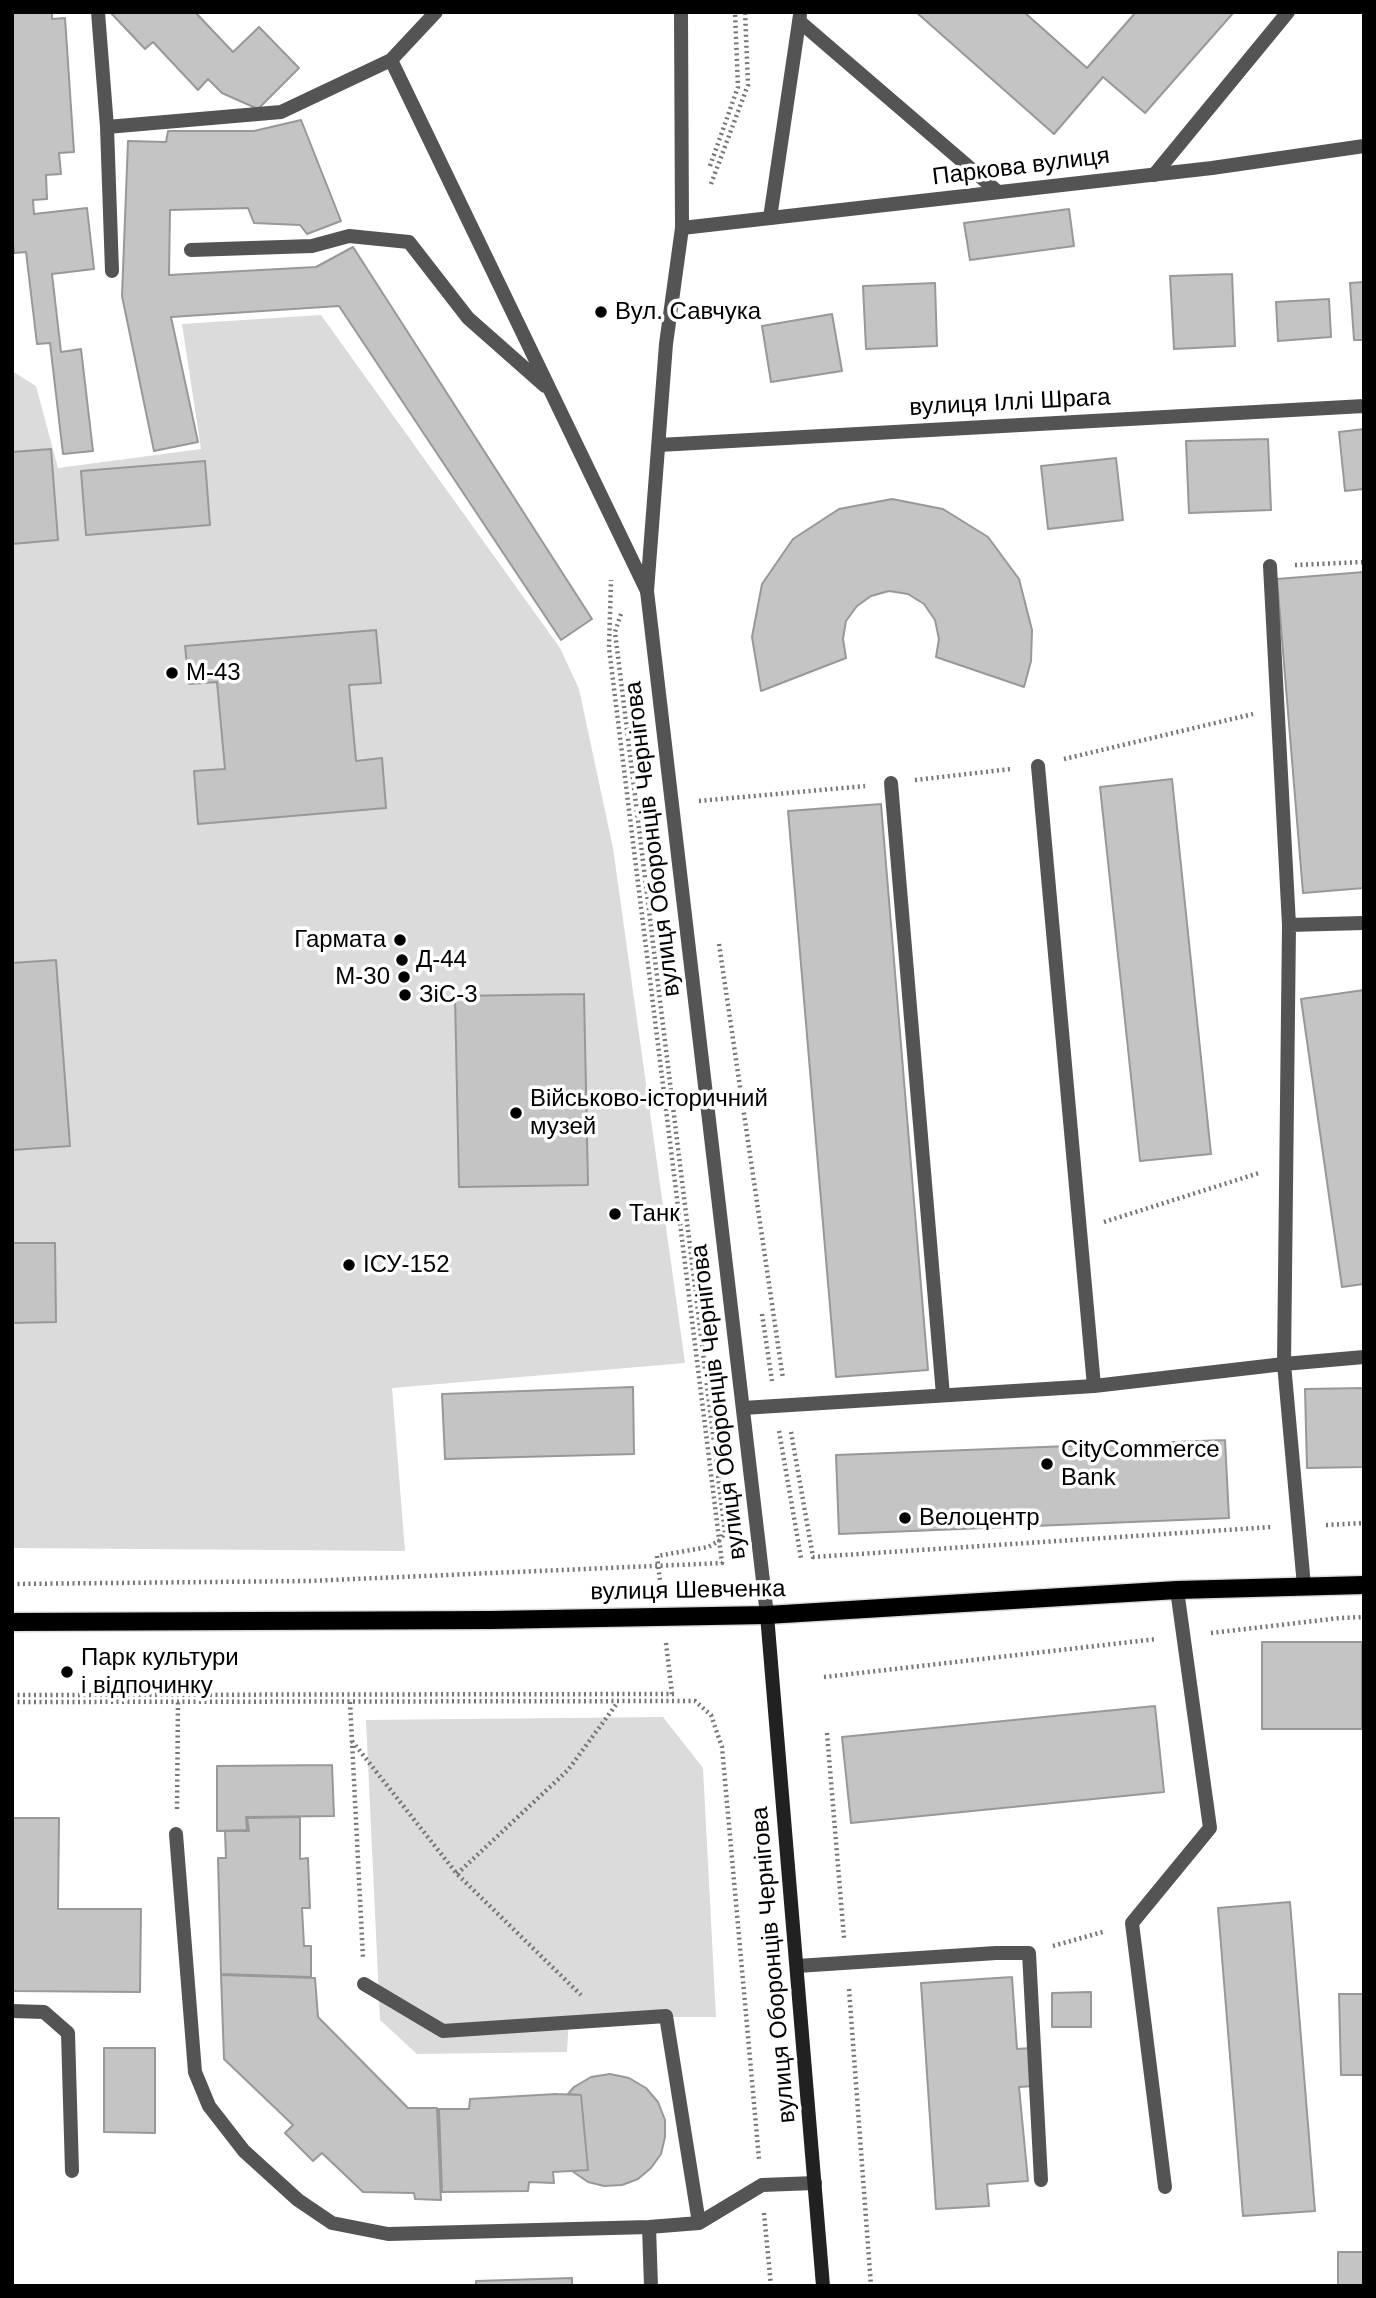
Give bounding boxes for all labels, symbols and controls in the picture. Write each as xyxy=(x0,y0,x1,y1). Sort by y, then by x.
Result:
street label: Паркова вулиця xyxy=(931,142,1111,192)
place label: Вул. Савчука xyxy=(615,298,761,326)
marker: Вул. Савчука xyxy=(593,304,609,320)
street label: вулиця Іллі Шрага xyxy=(909,383,1111,423)
place label: М-43 xyxy=(186,659,241,687)
marker: М-43 xyxy=(164,665,180,681)
street label: вулиця Оборонців Чернігова xyxy=(619,680,687,998)
place label: Гармата xyxy=(294,926,386,954)
marker: Гармата xyxy=(392,932,408,948)
place label: Д-44 xyxy=(416,946,467,974)
marker: Д-44 xyxy=(394,952,410,968)
place label: М-30 xyxy=(335,963,390,991)
marker: М-30 xyxy=(396,969,412,985)
place label: ЗіС-3 xyxy=(419,981,477,1009)
marker: ЗіС-3 xyxy=(397,987,413,1003)
place label: Військово-історичний музей xyxy=(530,1085,768,1141)
marker: Військово-історичний музей xyxy=(508,1105,524,1121)
place label: Танк xyxy=(629,1200,680,1228)
marker: Танк xyxy=(607,1206,623,1222)
street label: вулиця Оборонців Чернігова xyxy=(685,1243,753,1561)
place label: ІСУ-152 xyxy=(363,1251,449,1279)
marker: ІСУ-152 xyxy=(341,1257,357,1273)
place label: CityCommerce Bank xyxy=(1061,1436,1220,1492)
marker: CityCommerce Bank xyxy=(1039,1456,1055,1472)
place label: Велоцентр xyxy=(919,1504,1040,1532)
marker: Велоцентр xyxy=(897,1510,913,1526)
street label: вулиця Шевченка xyxy=(590,1575,786,1607)
place label: Парк культури і відпочинку xyxy=(81,1644,239,1700)
marker: Парк культури і відпочинку xyxy=(59,1664,75,1680)
street label: вулиця Оборонців Чернігова xyxy=(746,1806,802,2124)

